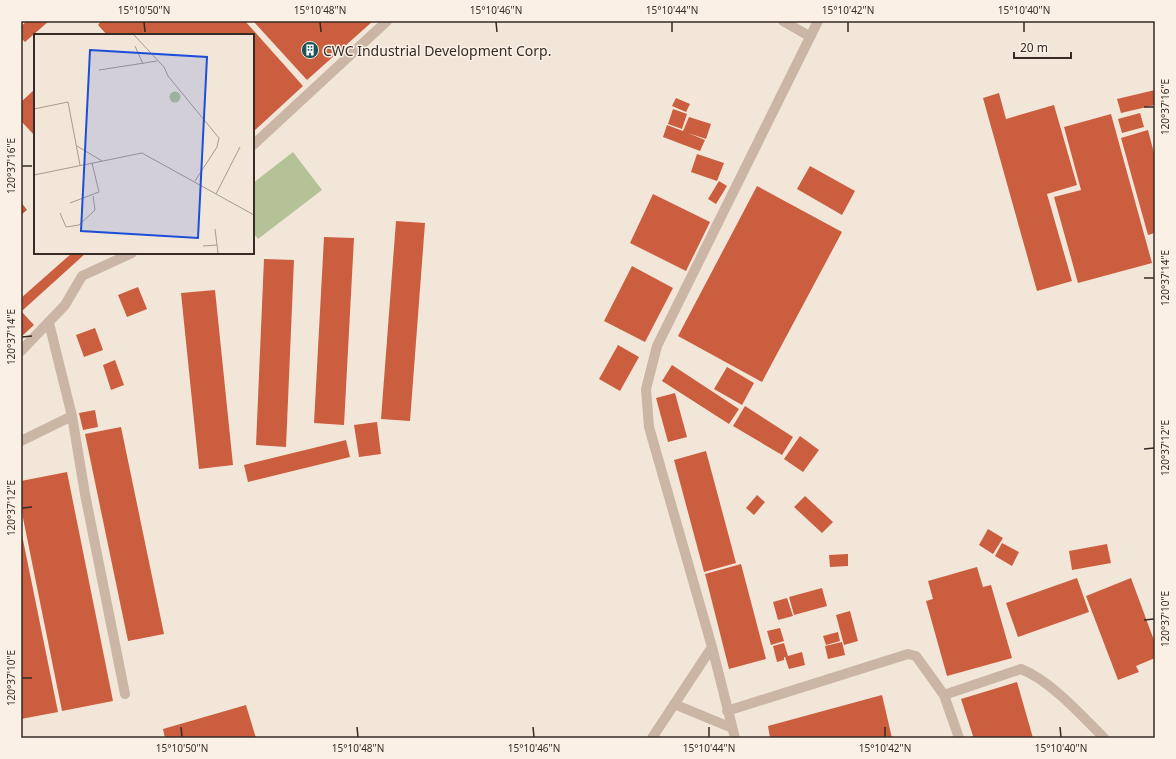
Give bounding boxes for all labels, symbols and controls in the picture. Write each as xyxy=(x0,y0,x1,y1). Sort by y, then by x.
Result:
text: 15°10'50"N xyxy=(118,3,170,17)
text: 15°10'48"N xyxy=(294,3,346,17)
text: 15°10'46"N xyxy=(470,3,522,17)
text: 15°10'44"N xyxy=(646,3,698,17)
text: 15°10'42"N xyxy=(822,3,874,17)
text: 15°10'40"N xyxy=(998,3,1050,17)
inset map xyxy=(34,34,254,254)
scale bar xyxy=(1014,34,1071,60)
text: 20 m xyxy=(1020,39,1048,56)
building icon: CWC Industrial Development Corp. xyxy=(300,40,320,60)
place label: CWC Industrial Development Corp. xyxy=(323,41,551,60)
text: 120°37'16"E xyxy=(1158,79,1172,135)
text: 120°37'16"E xyxy=(4,138,18,194)
text: 120°37'14"E xyxy=(1158,250,1172,306)
text: 120°37'14"E xyxy=(4,309,18,365)
text: 120°37'12"E xyxy=(1158,420,1172,476)
text: 120°37'12"E xyxy=(4,480,18,536)
text: 120°37'10"E xyxy=(1158,591,1172,647)
text: 120°37'10"E xyxy=(4,650,18,706)
text: 15°10'50"N xyxy=(156,741,208,755)
text: 15°10'48"N xyxy=(332,741,384,755)
text: 15°10'46"N xyxy=(508,741,560,755)
text: 15°10'44"N xyxy=(683,741,735,755)
text: 15°10'42"N xyxy=(859,741,911,755)
text: 15°10'40"N xyxy=(1035,741,1087,755)

